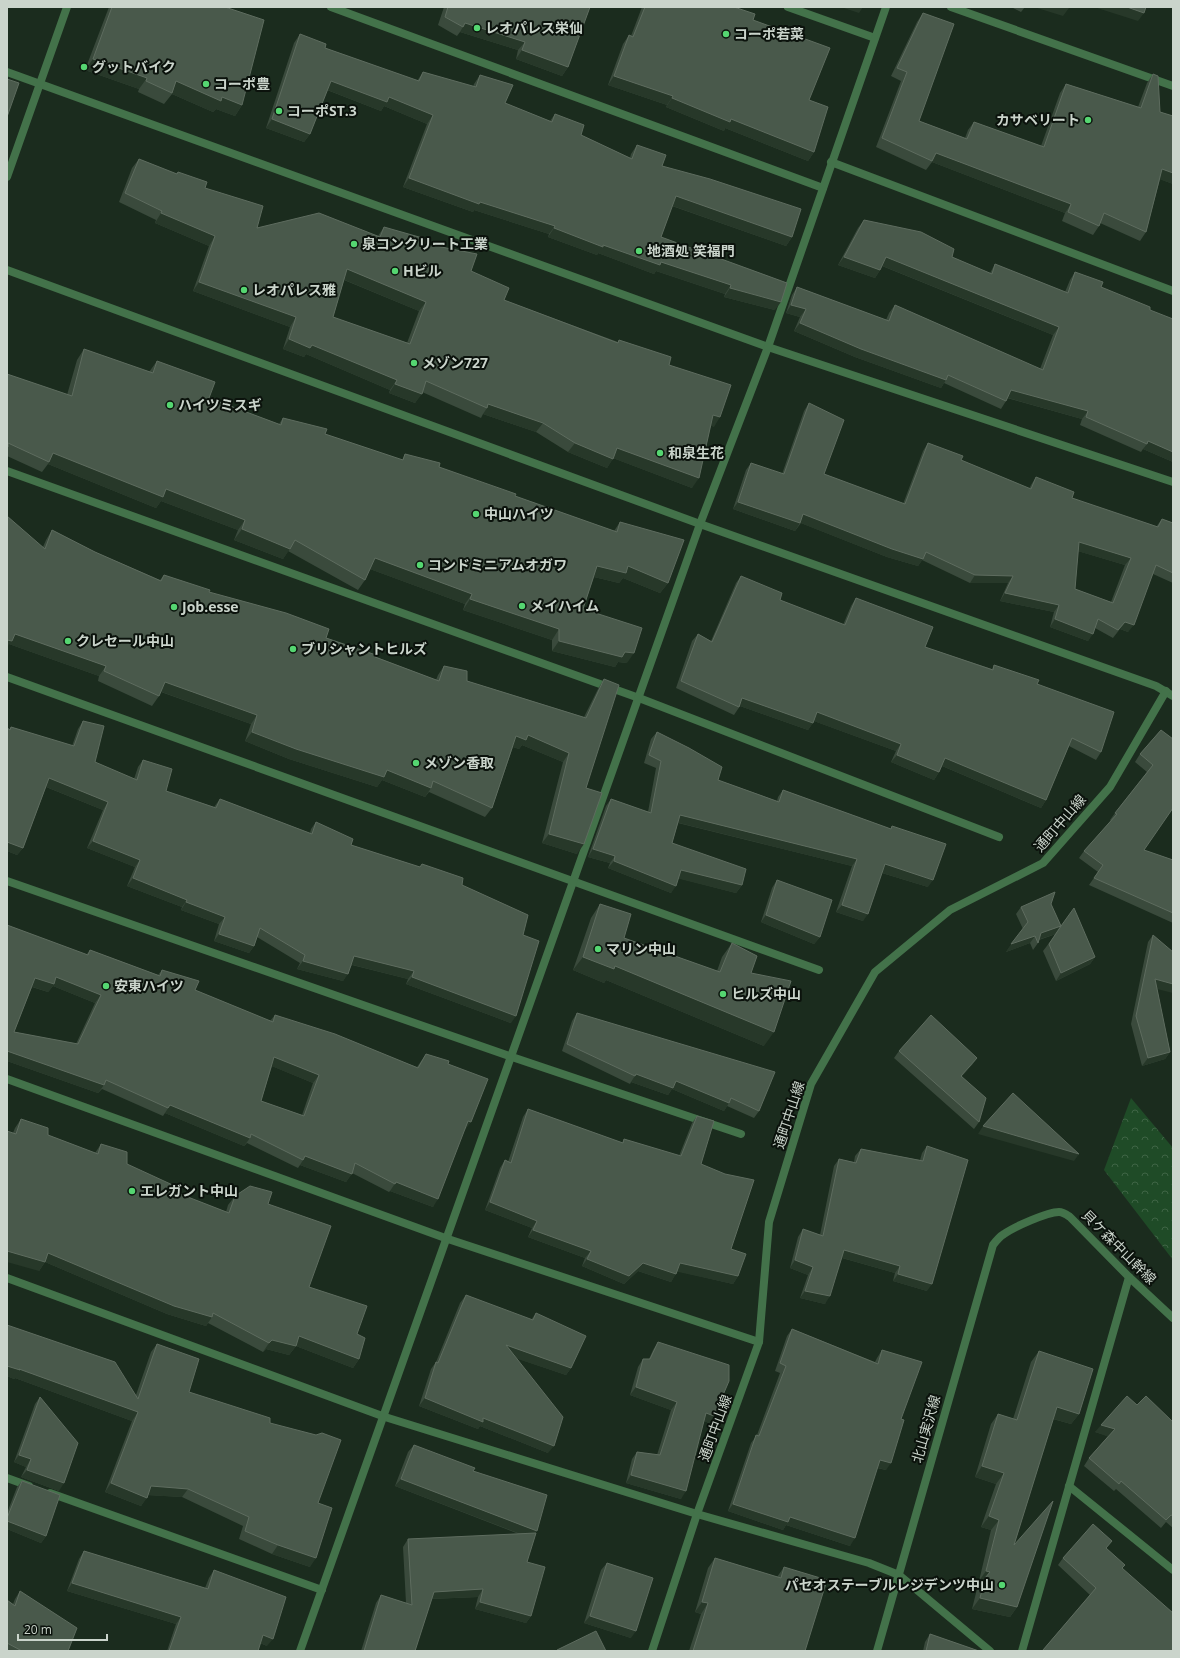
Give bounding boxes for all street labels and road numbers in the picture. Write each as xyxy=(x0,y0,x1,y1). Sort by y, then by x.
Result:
street label: 通町中山線 xyxy=(1029,790,1090,855)
street label: 通町中山線 xyxy=(769,1079,808,1151)
street label: 貝ケ森中山幹線 xyxy=(1078,1205,1161,1288)
street label: 通町中山線 xyxy=(694,1392,735,1464)
street label: 北山実沢線 xyxy=(907,1393,944,1465)

